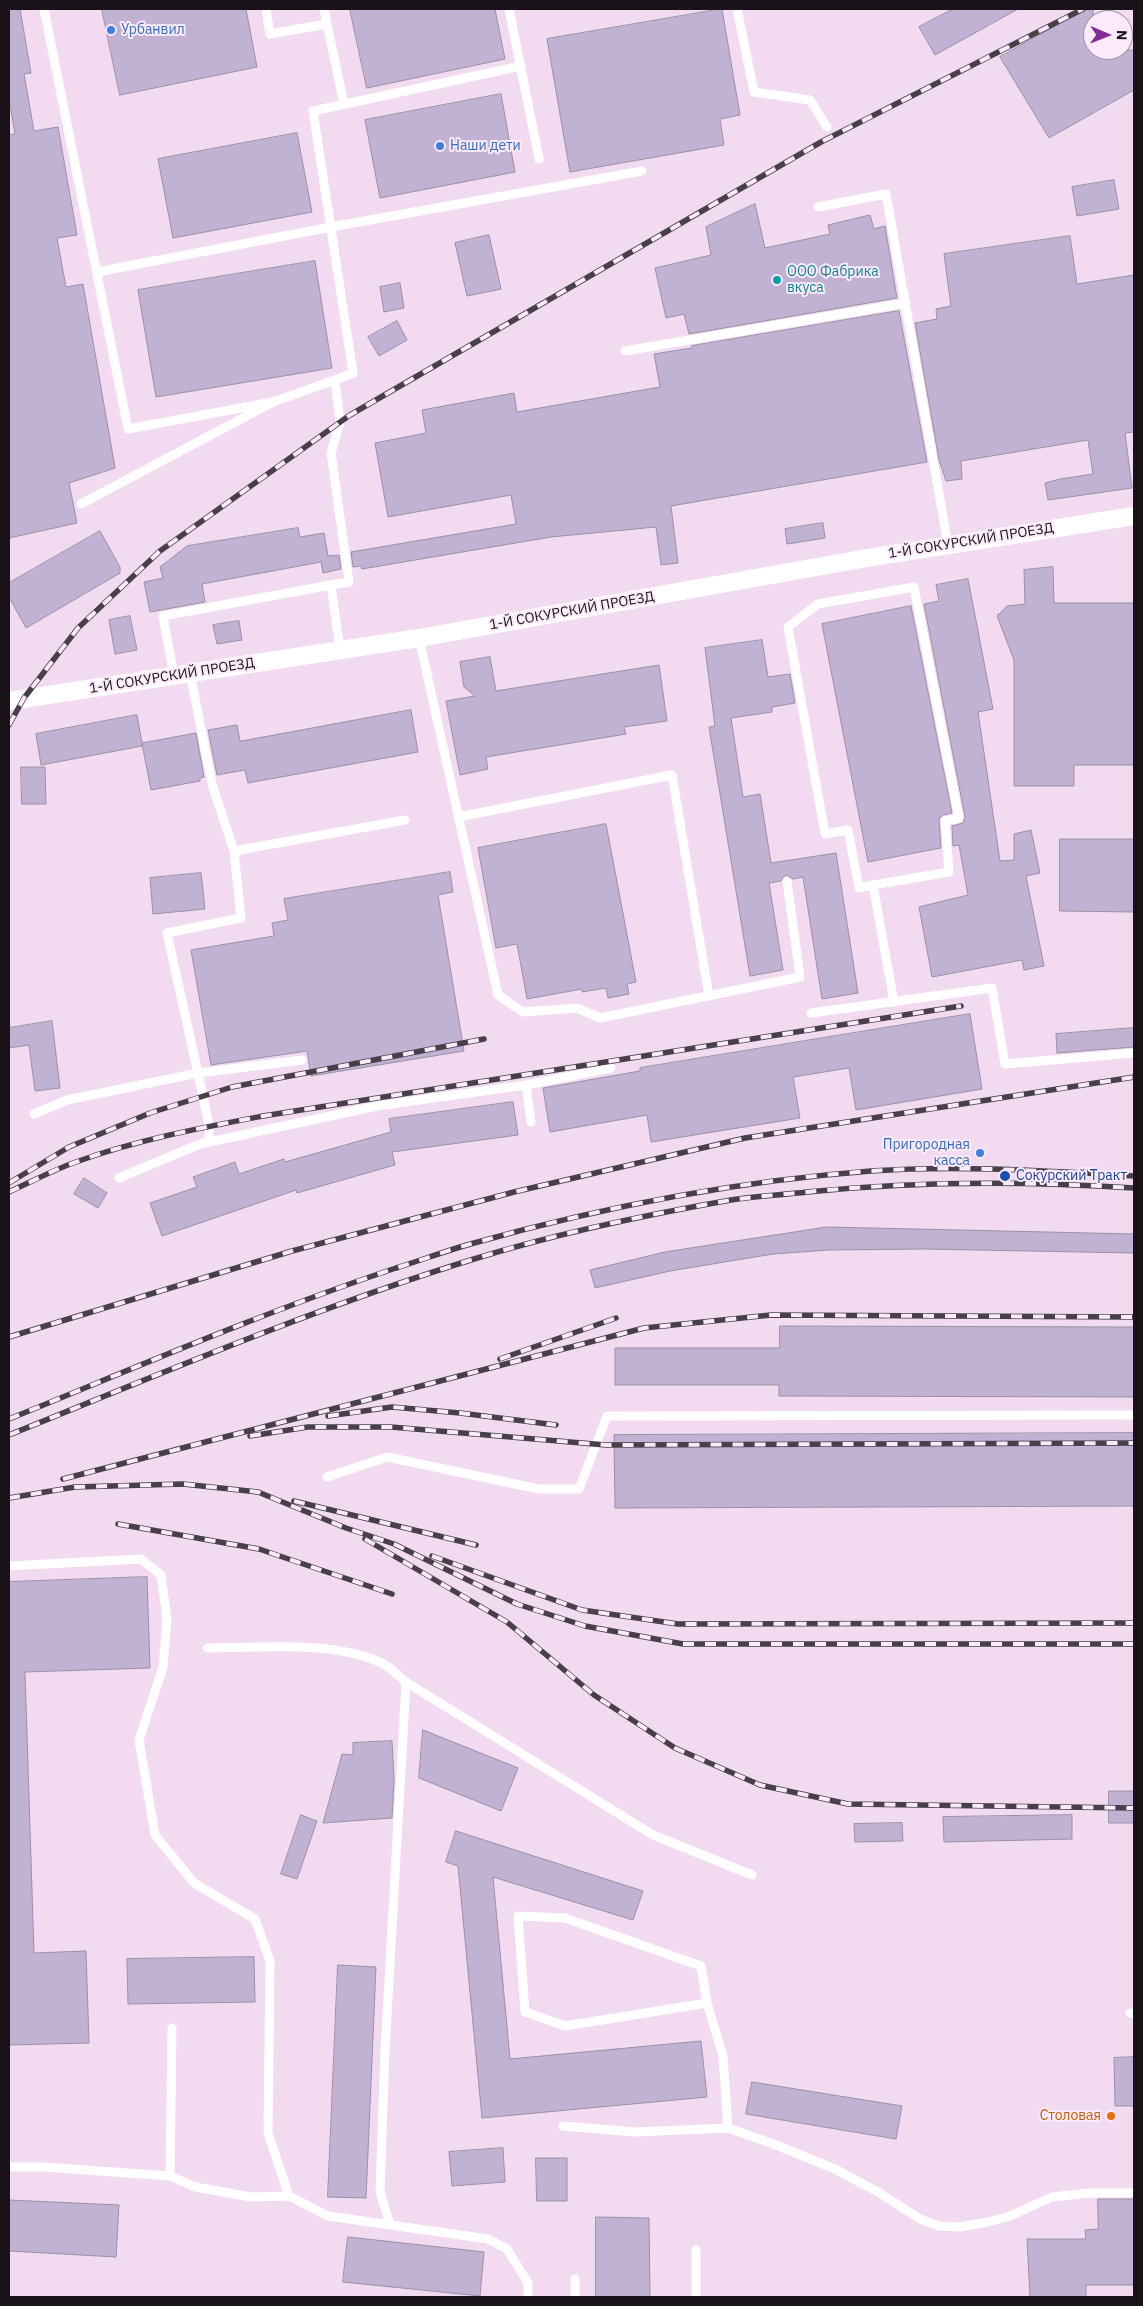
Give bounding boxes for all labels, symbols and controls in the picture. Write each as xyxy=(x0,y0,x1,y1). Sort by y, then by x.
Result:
north arrow xyxy=(1083,10,1133,60)
place label: Урбанвил xyxy=(121,22,185,38)
marker: Урбанвил xyxy=(105,24,117,36)
text: N xyxy=(1113,30,1131,40)
place label: Наши дети xyxy=(450,138,521,154)
marker: Наши дети xyxy=(434,140,446,152)
place label: ООО Фабрика вкуса xyxy=(787,264,879,296)
marker: ООО Фабрика вкуса xyxy=(771,274,783,286)
street label: 1-Й СОКУРСКИЙ ПРОЕЗД xyxy=(887,520,1055,562)
street label: 1-Й СОКУРСКИЙ ПРОЕЗД xyxy=(488,588,656,634)
street label: 1-Й СОКУРСКИЙ ПРОЕЗД xyxy=(88,655,256,697)
place label: Пригородная касса xyxy=(883,1137,970,1170)
marker: Пригородная касса xyxy=(974,1147,986,1159)
place label: Сокурский Тракт xyxy=(1016,1168,1127,1184)
marker: Сокурский Тракт xyxy=(998,1169,1012,1183)
place label: Cтоловая xyxy=(1040,2108,1101,2124)
marker: Cтоловая xyxy=(1105,2110,1117,2122)

